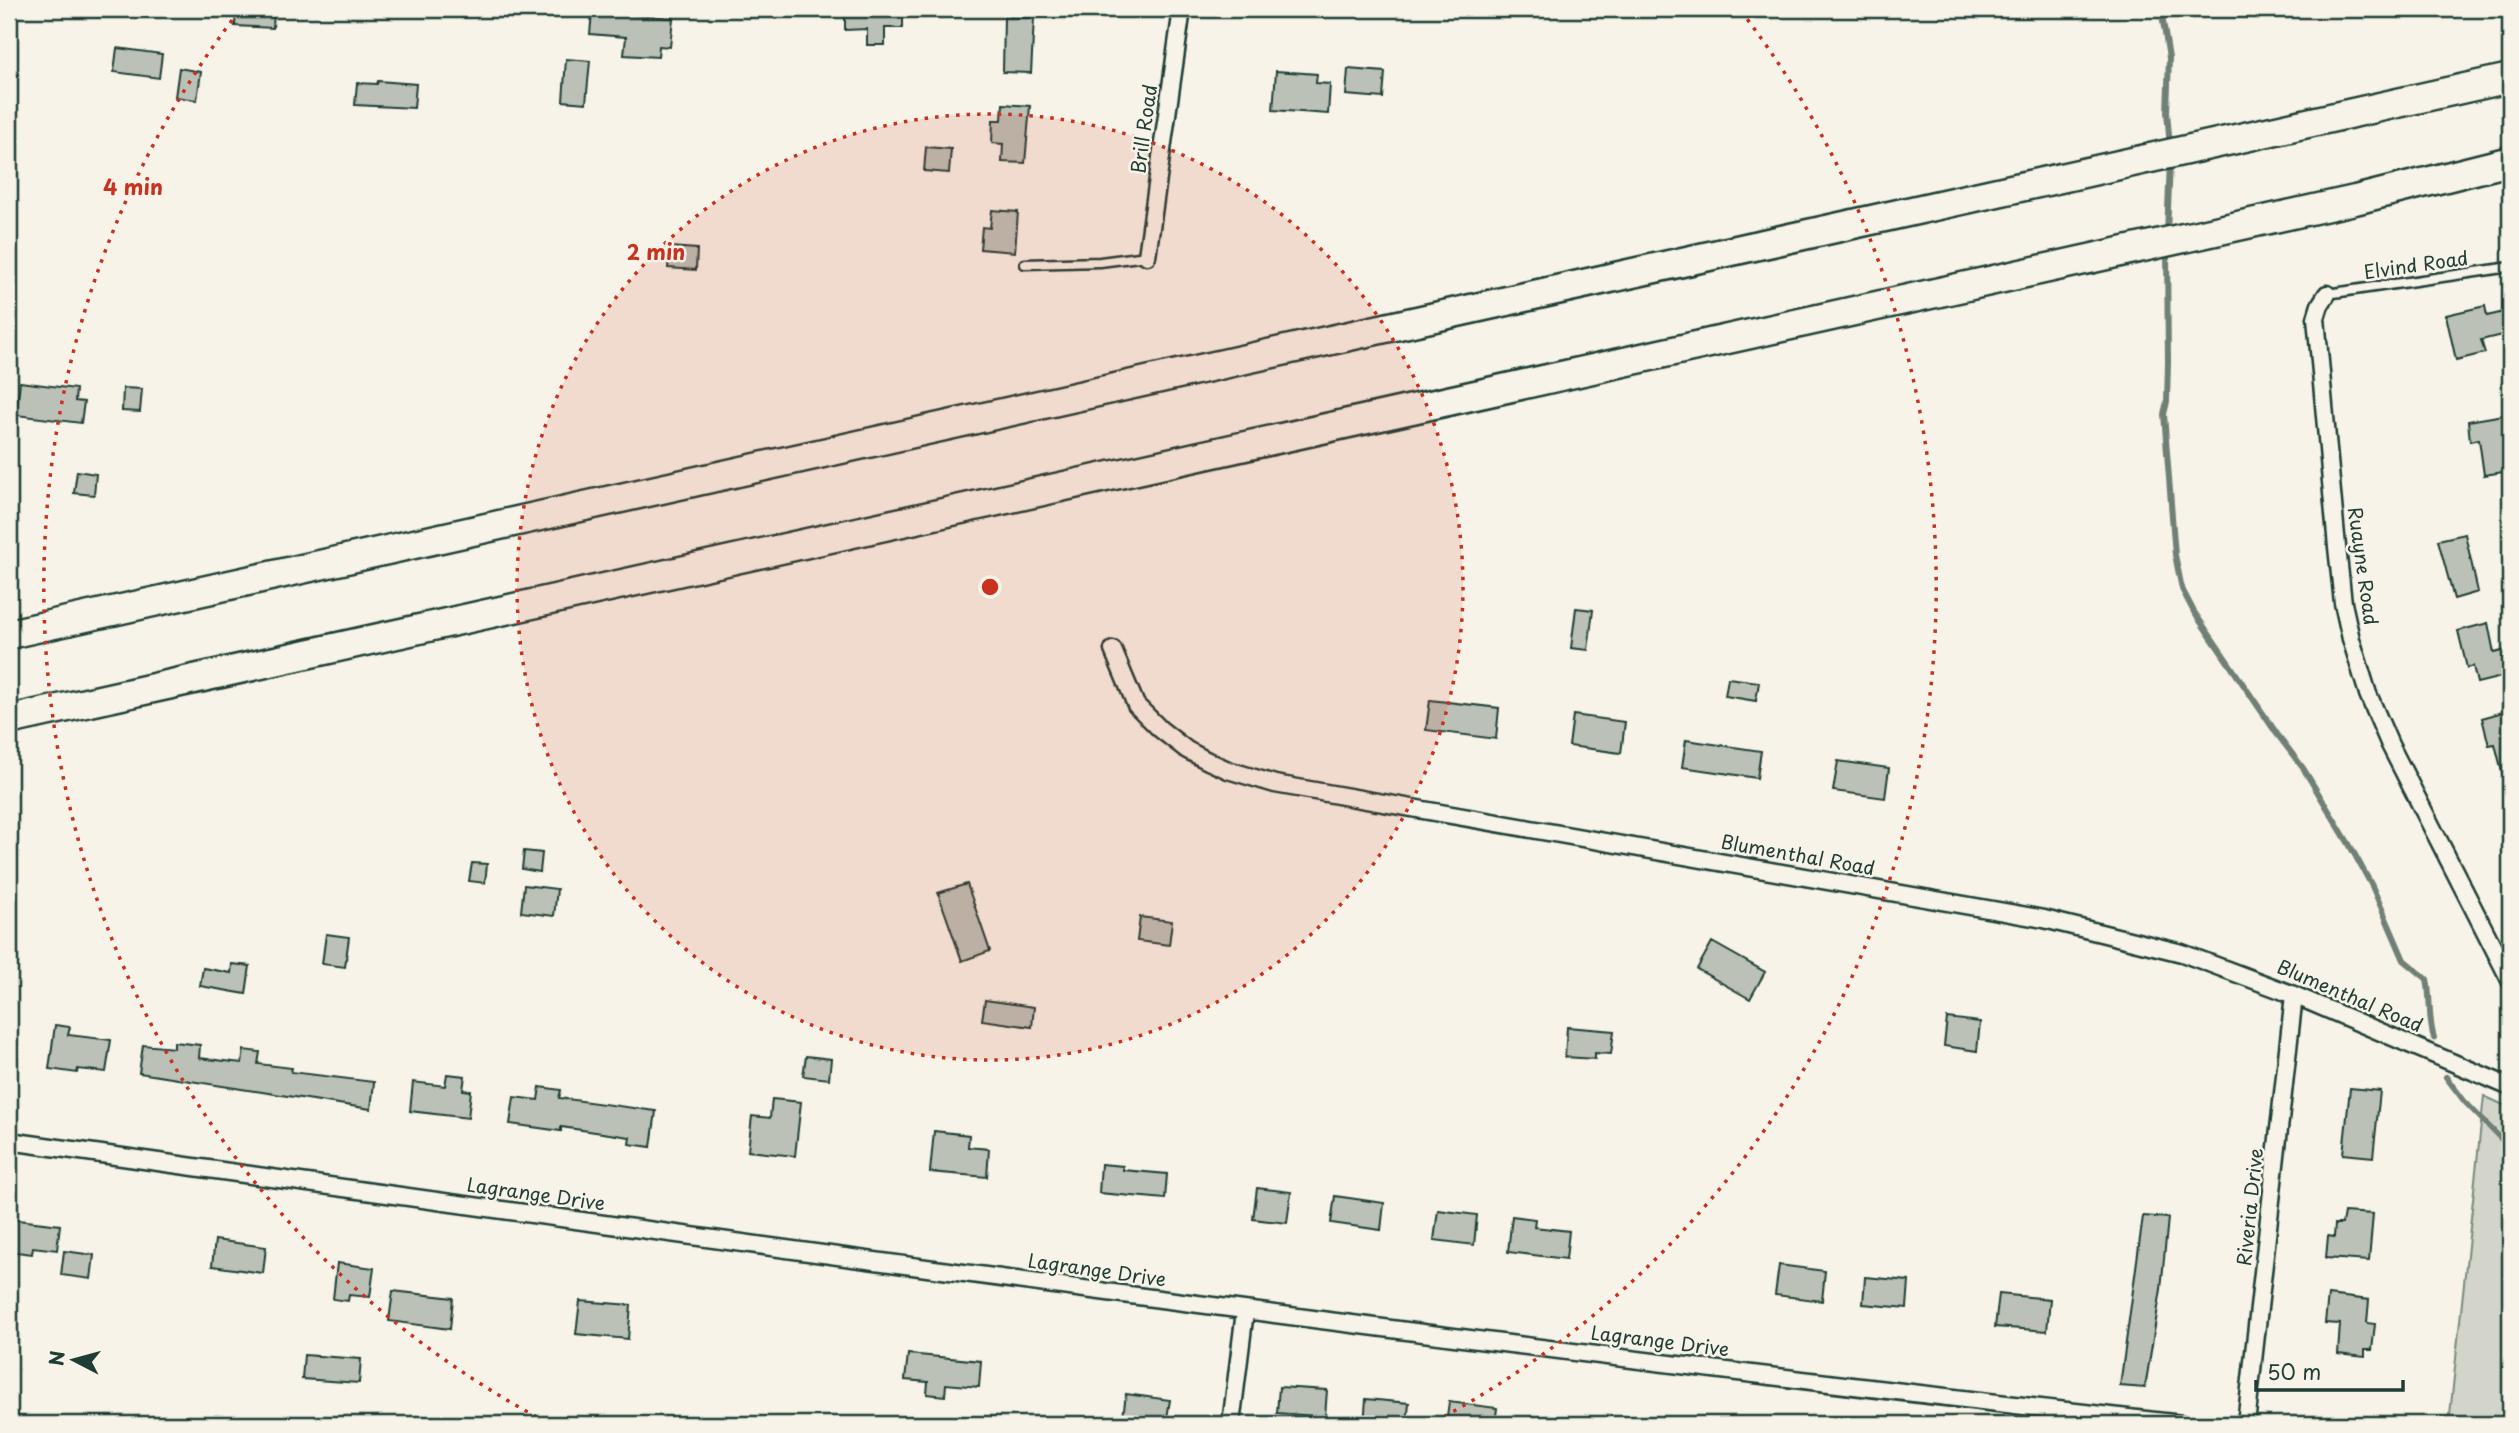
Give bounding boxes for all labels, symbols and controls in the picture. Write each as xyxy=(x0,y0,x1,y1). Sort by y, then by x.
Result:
street label: Brill Road xyxy=(1123,82,1163,175)
text: 4 min xyxy=(103,170,163,202)
text: 2 min xyxy=(627,235,685,267)
street label: Elvind Road xyxy=(2362,243,2470,285)
street label: Ruayne Road xyxy=(2342,505,2386,627)
centre of rings xyxy=(978,575,1002,599)
street label: Blumenthal Road xyxy=(1719,827,1877,881)
street label: Blumenthal Road xyxy=(2273,952,2428,1038)
street label: Riveria Drive xyxy=(2229,1146,2269,1267)
street label: Lagrange Drive xyxy=(465,1169,607,1217)
street label: Lagrange Drive xyxy=(1026,1245,1168,1293)
street label: Lagrange Drive xyxy=(1589,1318,1731,1362)
north arrow xyxy=(38,1324,108,1394)
text: N xyxy=(41,1349,71,1367)
scale bar xyxy=(2256,1349,2404,1393)
text: 50 m xyxy=(2267,1355,2321,1387)

